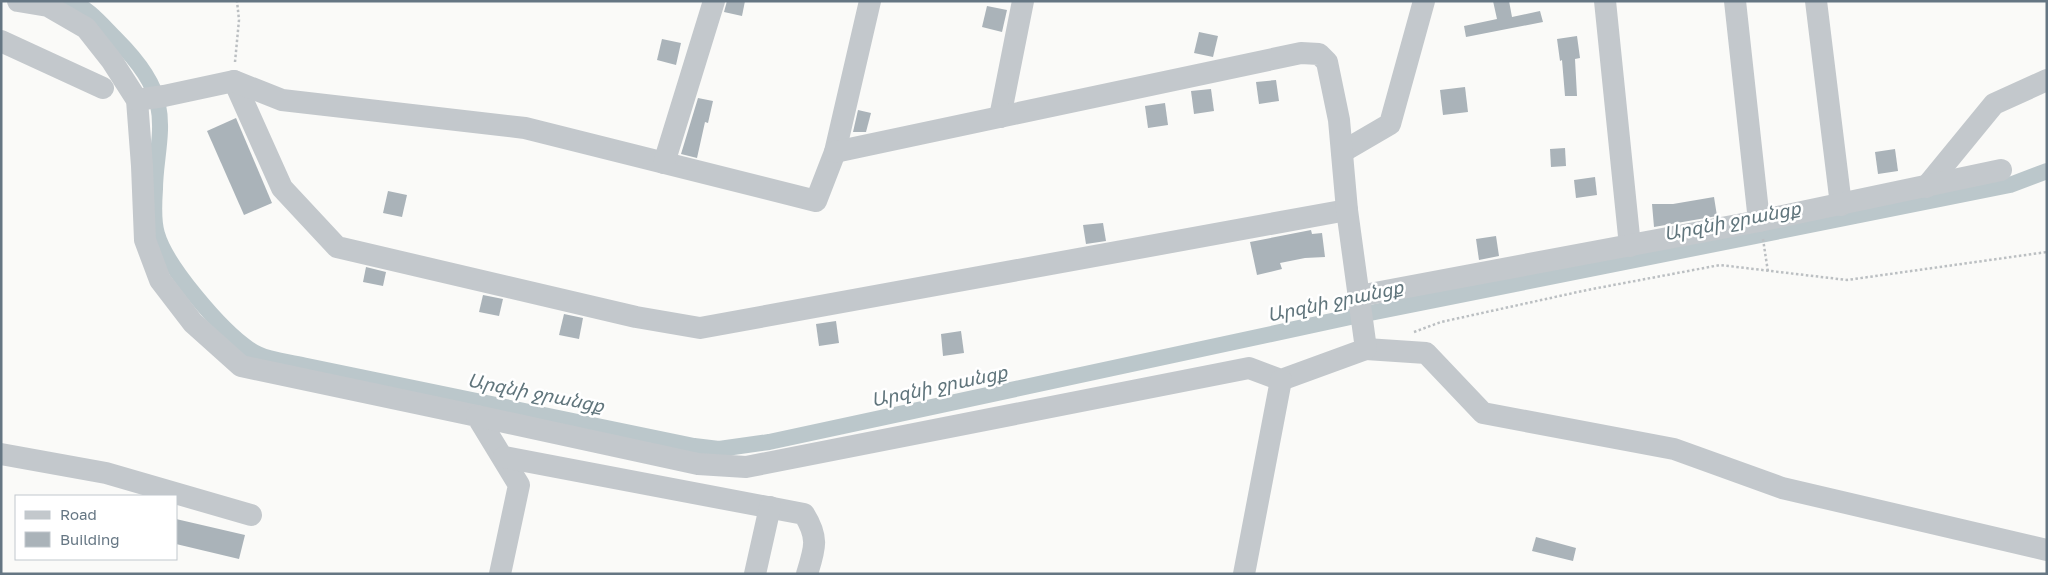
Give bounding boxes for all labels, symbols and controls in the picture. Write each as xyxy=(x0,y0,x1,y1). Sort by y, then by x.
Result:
water label: Արզնի ջրանցք xyxy=(1662,195,1803,246)
water label: Արզնի ջրանցք xyxy=(1265,274,1406,327)
water label: Արզնի ջրանցք xyxy=(869,359,1010,412)
water label: Արզնի ջրանցք xyxy=(466,367,607,418)
legend xyxy=(15,495,178,560)
text: Road xyxy=(60,505,97,523)
text: Building xyxy=(60,530,120,548)

